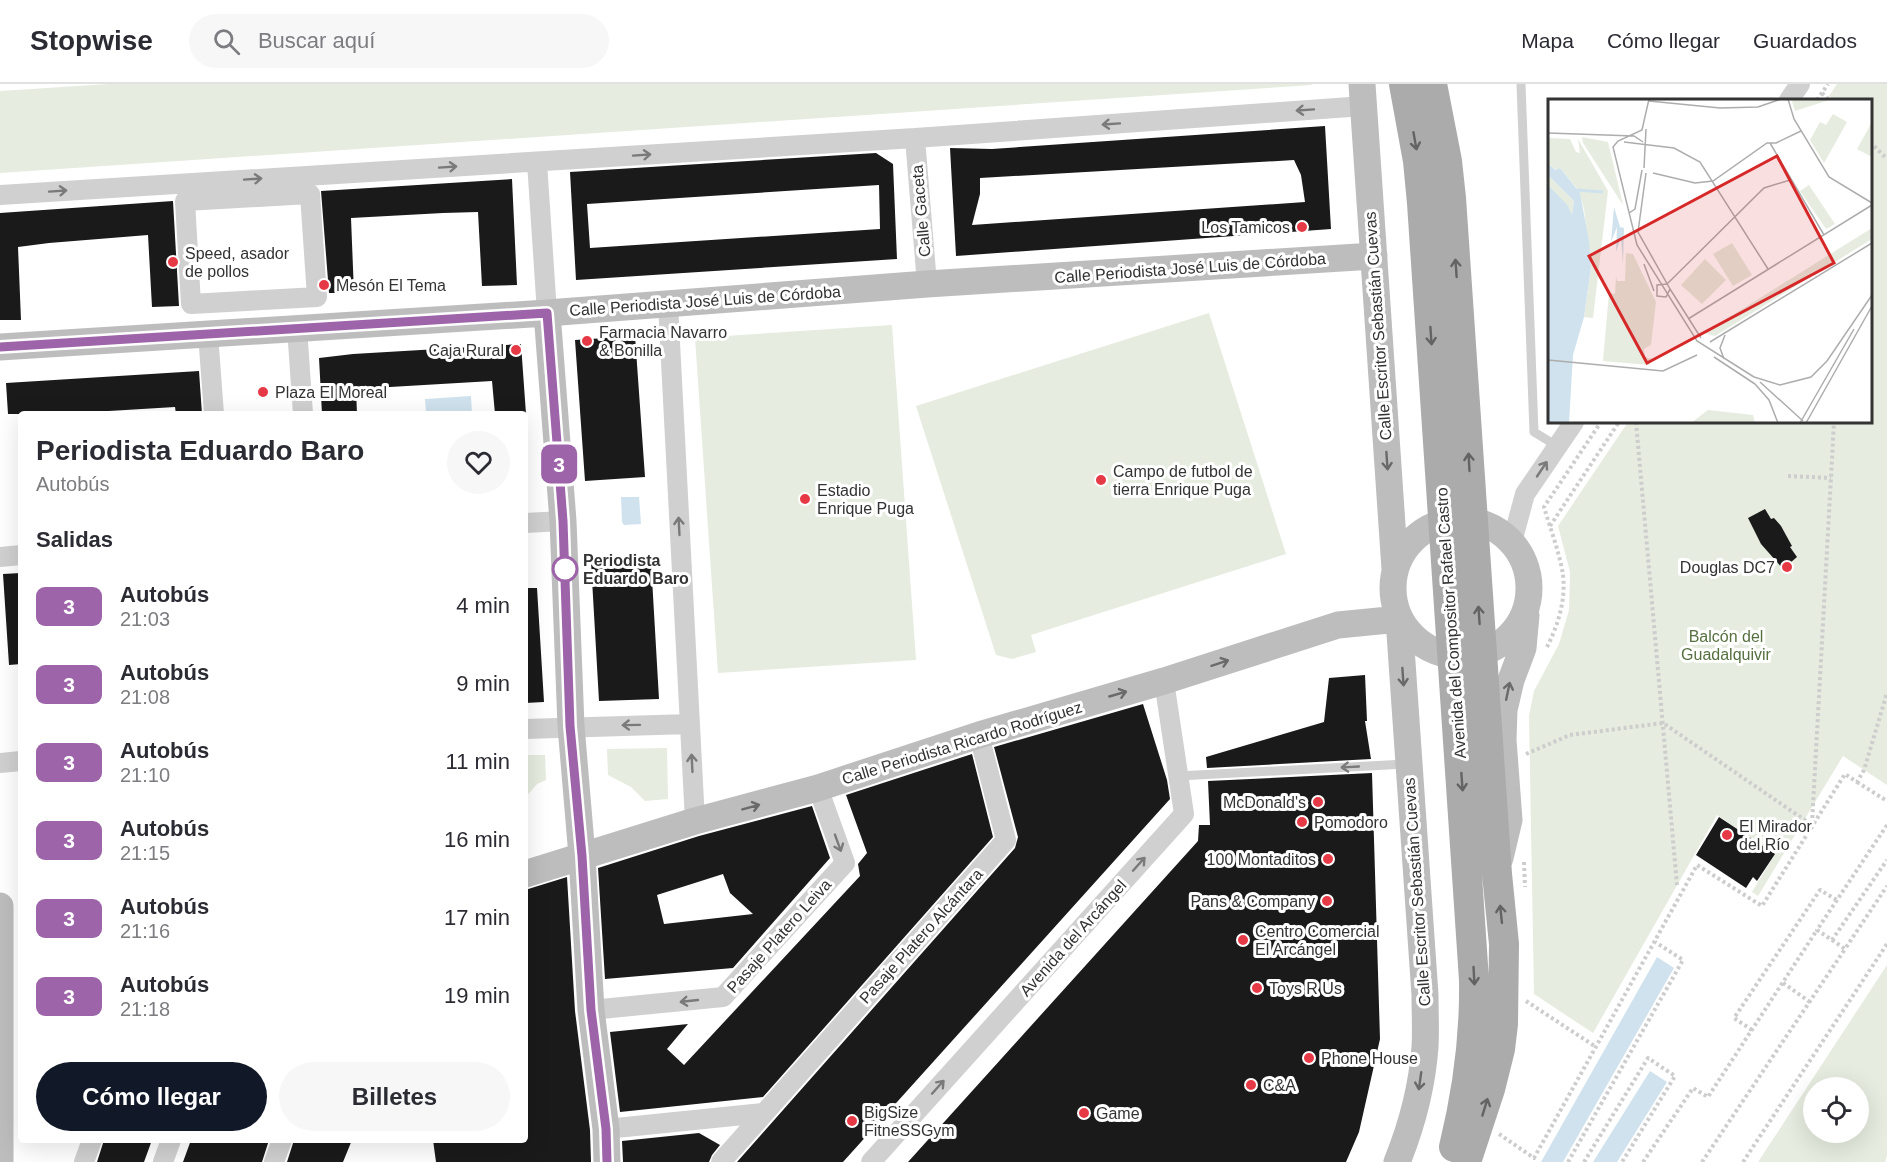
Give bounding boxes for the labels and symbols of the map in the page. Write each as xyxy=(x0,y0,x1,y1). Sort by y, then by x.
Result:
inset map xyxy=(1548,99,1872,423)
one-way arrow xyxy=(1296,105,1316,116)
one-way arrow xyxy=(1101,119,1121,130)
one-way arrow xyxy=(1410,131,1421,151)
one-way arrow xyxy=(632,149,652,160)
one-way arrow xyxy=(437,161,457,172)
street label: Calle Gaceta xyxy=(908,164,933,258)
one-way arrow xyxy=(243,174,262,185)
one-way arrow xyxy=(48,186,68,197)
street label: Calle Escritor Sebastián Cuevas xyxy=(1362,211,1394,441)
place label: Los Tamicos xyxy=(1201,219,1290,236)
marker: Los Tamicos xyxy=(1295,220,1309,234)
place label: Speed, asador de pollos xyxy=(185,245,290,280)
street label: Calle Periodista José Luis de Córdoba xyxy=(1054,250,1326,286)
marker: Speed, asador de pollos xyxy=(166,255,180,269)
one-way arrow xyxy=(1450,258,1461,278)
place label: Mesón El Tema xyxy=(336,277,446,294)
marker: Mesón El Tema xyxy=(317,278,331,292)
street label: Calle Periodista José Luis de Córdoba xyxy=(569,283,841,319)
place label: Farmacia Navarro & Bonilla xyxy=(599,324,727,359)
one-way arrow xyxy=(1426,325,1437,345)
marker: Farmacia Navarro & Bonilla xyxy=(580,334,594,348)
place label: Caja Rural xyxy=(428,342,504,359)
marker: Caja Rural xyxy=(509,343,523,357)
place label: Plaza El Moreal xyxy=(275,384,387,401)
marker: Plaza El Moreal xyxy=(256,385,270,399)
line badge: 3 xyxy=(540,444,578,484)
one-way arrow xyxy=(1382,451,1393,471)
one-way arrow xyxy=(1464,453,1475,473)
one-way arrow xyxy=(1536,461,1548,478)
place label: Campo de futbol de tierra Enrique Puga xyxy=(1113,463,1253,498)
marker: Campo de futbol de tierra Enrique Puga xyxy=(1094,473,1108,487)
place label: Estadio Enrique Puga xyxy=(817,482,914,517)
street label: Avenida del Compositor Rafael Castro xyxy=(1433,487,1469,759)
marker: Estadio Enrique Puga xyxy=(798,492,812,506)
one-way arrow xyxy=(674,517,685,537)
place label: Periodista Eduardo Baro xyxy=(583,552,689,587)
marker: Periodista Eduardo Baro xyxy=(552,556,578,582)
place label: Douglas DC7 xyxy=(1680,559,1775,576)
marker: Douglas DC7 xyxy=(1780,560,1794,574)
one-way arrow xyxy=(1473,605,1484,625)
park label: Balcón del Guadalquivir xyxy=(1681,628,1772,663)
one-way arrow xyxy=(1210,657,1229,668)
one-way arrow xyxy=(1398,667,1409,686)
one-way arrow xyxy=(1503,682,1515,701)
one-way arrow xyxy=(1109,688,1128,699)
street label: Calle Periodista Ricardo Rodríguez xyxy=(840,698,1084,788)
one-way arrow xyxy=(622,719,642,731)
one-way arrow xyxy=(686,754,697,773)
one-way arrow xyxy=(1340,761,1360,772)
one-way arrow xyxy=(1457,771,1468,791)
street label: Calle Escritor Sebastián Cuevas xyxy=(1401,777,1433,1007)
place label: McDonald's xyxy=(1223,794,1306,811)
marker: McDonald's xyxy=(1311,795,1325,809)
one-way arrow xyxy=(741,800,760,812)
place label: Pomodoro xyxy=(1314,814,1388,831)
marker: Pomodoro xyxy=(1295,815,1309,829)
place label: El Mirador del Río xyxy=(1739,818,1813,853)
marker: El Mirador del Río xyxy=(1720,828,1734,842)
one-way arrow xyxy=(833,833,844,852)
place label: 100 Montaditos xyxy=(1207,851,1316,868)
marker: 100 Montaditos xyxy=(1321,852,1335,866)
one-way arrow xyxy=(1132,857,1146,872)
street label: Pasaje Platero Alcántara xyxy=(856,865,986,1007)
street label: Pasaje Platero Leiva xyxy=(724,876,834,996)
street label: Avenida del Arcángel xyxy=(1016,877,1130,999)
place label: Pans & Company xyxy=(1190,893,1315,910)
marker: Pans & Company xyxy=(1320,894,1334,908)
one-way arrow xyxy=(1495,904,1506,924)
place label: Centro Comercial El Arcángel xyxy=(1255,923,1379,958)
marker: Centro Comercial El Arcángel xyxy=(1236,933,1250,947)
one-way arrow xyxy=(1468,966,1480,986)
place label: Toys R Us xyxy=(1269,980,1342,997)
marker: Toys R Us xyxy=(1250,981,1264,995)
one-way arrow xyxy=(680,996,700,1007)
place label: Phone House xyxy=(1321,1050,1418,1067)
marker: Phone House xyxy=(1302,1051,1316,1065)
one-way arrow xyxy=(1415,1070,1426,1090)
place label: C&A xyxy=(1263,1077,1296,1094)
marker: C&A xyxy=(1244,1078,1258,1092)
one-way arrow xyxy=(931,1080,945,1095)
one-way arrow xyxy=(1480,1098,1491,1117)
place label: BigSize FitneSSGym xyxy=(864,1104,955,1139)
place label: Game xyxy=(1096,1105,1140,1122)
marker: Game xyxy=(1077,1106,1091,1120)
marker: BigSize FitneSSGym xyxy=(845,1114,859,1128)

